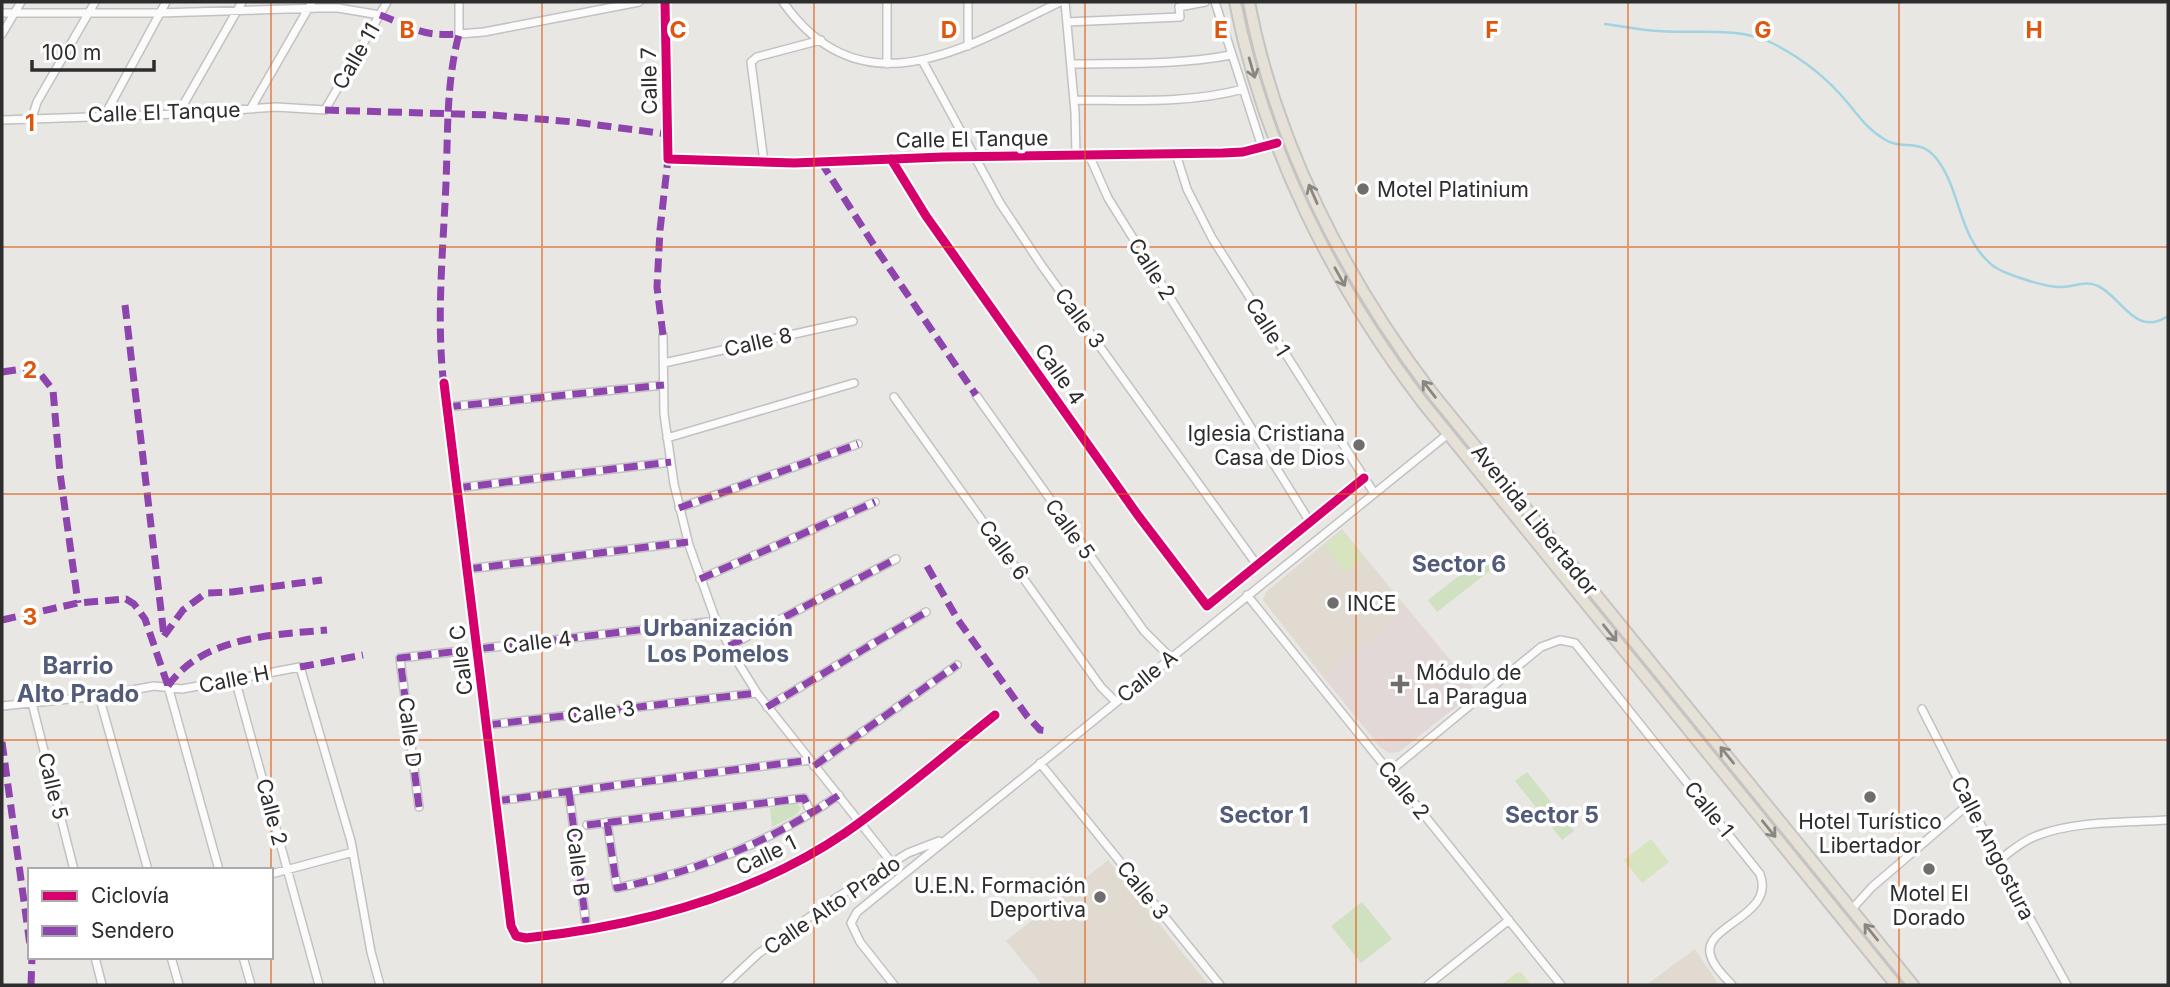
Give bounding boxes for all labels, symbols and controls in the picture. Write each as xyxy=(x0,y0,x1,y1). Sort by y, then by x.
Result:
text: B xyxy=(399,16,415,44)
text: C xyxy=(669,16,687,44)
text: D xyxy=(941,16,957,44)
text: E xyxy=(1214,16,1228,44)
text: F xyxy=(1485,16,1499,44)
text: G xyxy=(1754,16,1772,44)
text: H xyxy=(2025,16,2043,44)
street label: Calle 11 xyxy=(327,18,385,94)
scale bar xyxy=(32,28,154,72)
text: 100 m xyxy=(42,40,101,65)
street label: Calle 7 xyxy=(636,47,662,115)
one-way arrow xyxy=(1246,57,1259,79)
street label: Calle El Tanque xyxy=(87,97,241,127)
text: 1 xyxy=(25,109,35,137)
street label: Calle El Tanque xyxy=(895,125,1049,153)
place label: Motel Platinium xyxy=(1377,177,1529,202)
marker: Motel Platinium xyxy=(1355,181,1371,197)
one-way arrow xyxy=(1305,184,1319,205)
street label: Calle 2 xyxy=(1123,233,1181,305)
one-way arrow xyxy=(1334,266,1347,287)
street label: Calle 3 xyxy=(1050,283,1110,353)
street label: Calle 1 xyxy=(1240,293,1296,361)
street label: Calle 8 xyxy=(722,322,794,362)
street label: Calle 4 xyxy=(1030,339,1090,409)
text: 2 xyxy=(23,356,37,384)
one-way arrow xyxy=(1422,380,1437,399)
place label: Iglesia Cristiana Casa de Dios xyxy=(1188,421,1345,470)
marker: Iglesia Cristiana Casa de Dios xyxy=(1351,437,1367,453)
street label: Avenida Libertador xyxy=(1466,439,1604,601)
street label: Calle 5 xyxy=(1040,494,1100,564)
street label: Calle 6 xyxy=(974,515,1034,585)
district label: Sector 6 xyxy=(1412,550,1506,578)
place label: INCE xyxy=(1347,591,1396,616)
marker: INCE xyxy=(1325,595,1341,611)
text: 3 xyxy=(23,603,37,631)
district label: Urbanización Los Pomelos xyxy=(643,614,793,668)
street label: Calle C xyxy=(444,623,478,697)
one-way arrow xyxy=(1602,624,1618,642)
street label: Calle 4 xyxy=(501,625,573,659)
street label: Calle A xyxy=(1112,644,1182,708)
district label: Barrio Alto Prado xyxy=(17,651,139,708)
street label: Calle H xyxy=(197,660,271,698)
place label: Módulo de La Paragua xyxy=(1416,660,1528,709)
marker: Módulo de La Paragua xyxy=(1390,674,1410,694)
street label: Calle D xyxy=(393,695,427,769)
street label: Calle 3 xyxy=(566,695,636,729)
one-way arrow xyxy=(1720,747,1735,765)
street label: Calle 5 xyxy=(33,750,73,822)
street label: Calle 2 xyxy=(1373,756,1435,824)
street label: Calle Angostura xyxy=(1946,772,2040,924)
street label: Calle 2 xyxy=(251,776,293,848)
street label: Calle 1 xyxy=(1679,776,1739,842)
marker: Hotel Turístico Libertador xyxy=(1862,789,1878,805)
district label: Sector 1 xyxy=(1219,801,1309,829)
district label: Sector 5 xyxy=(1505,801,1599,829)
place label: Hotel Turístico Libertador xyxy=(1798,809,1942,858)
one-way arrow xyxy=(1762,819,1777,837)
street label: Calle B xyxy=(561,826,595,898)
street label: Calle 1 xyxy=(732,830,800,880)
street label: Calle Alto Prado xyxy=(759,850,905,960)
street label: Calle 3 xyxy=(1112,856,1174,924)
marker: Motel El Dorado xyxy=(1921,861,1937,877)
legend xyxy=(28,868,273,959)
place label: U.E.N. Formación Deportiva xyxy=(914,873,1086,922)
place label: Motel El Dorado xyxy=(1889,881,1969,930)
text: Ciclovía xyxy=(91,883,169,908)
marker: U.E.N. Formación Deportiva xyxy=(1092,889,1108,905)
text: Sendero xyxy=(91,918,174,943)
one-way arrow xyxy=(1863,924,1878,942)

